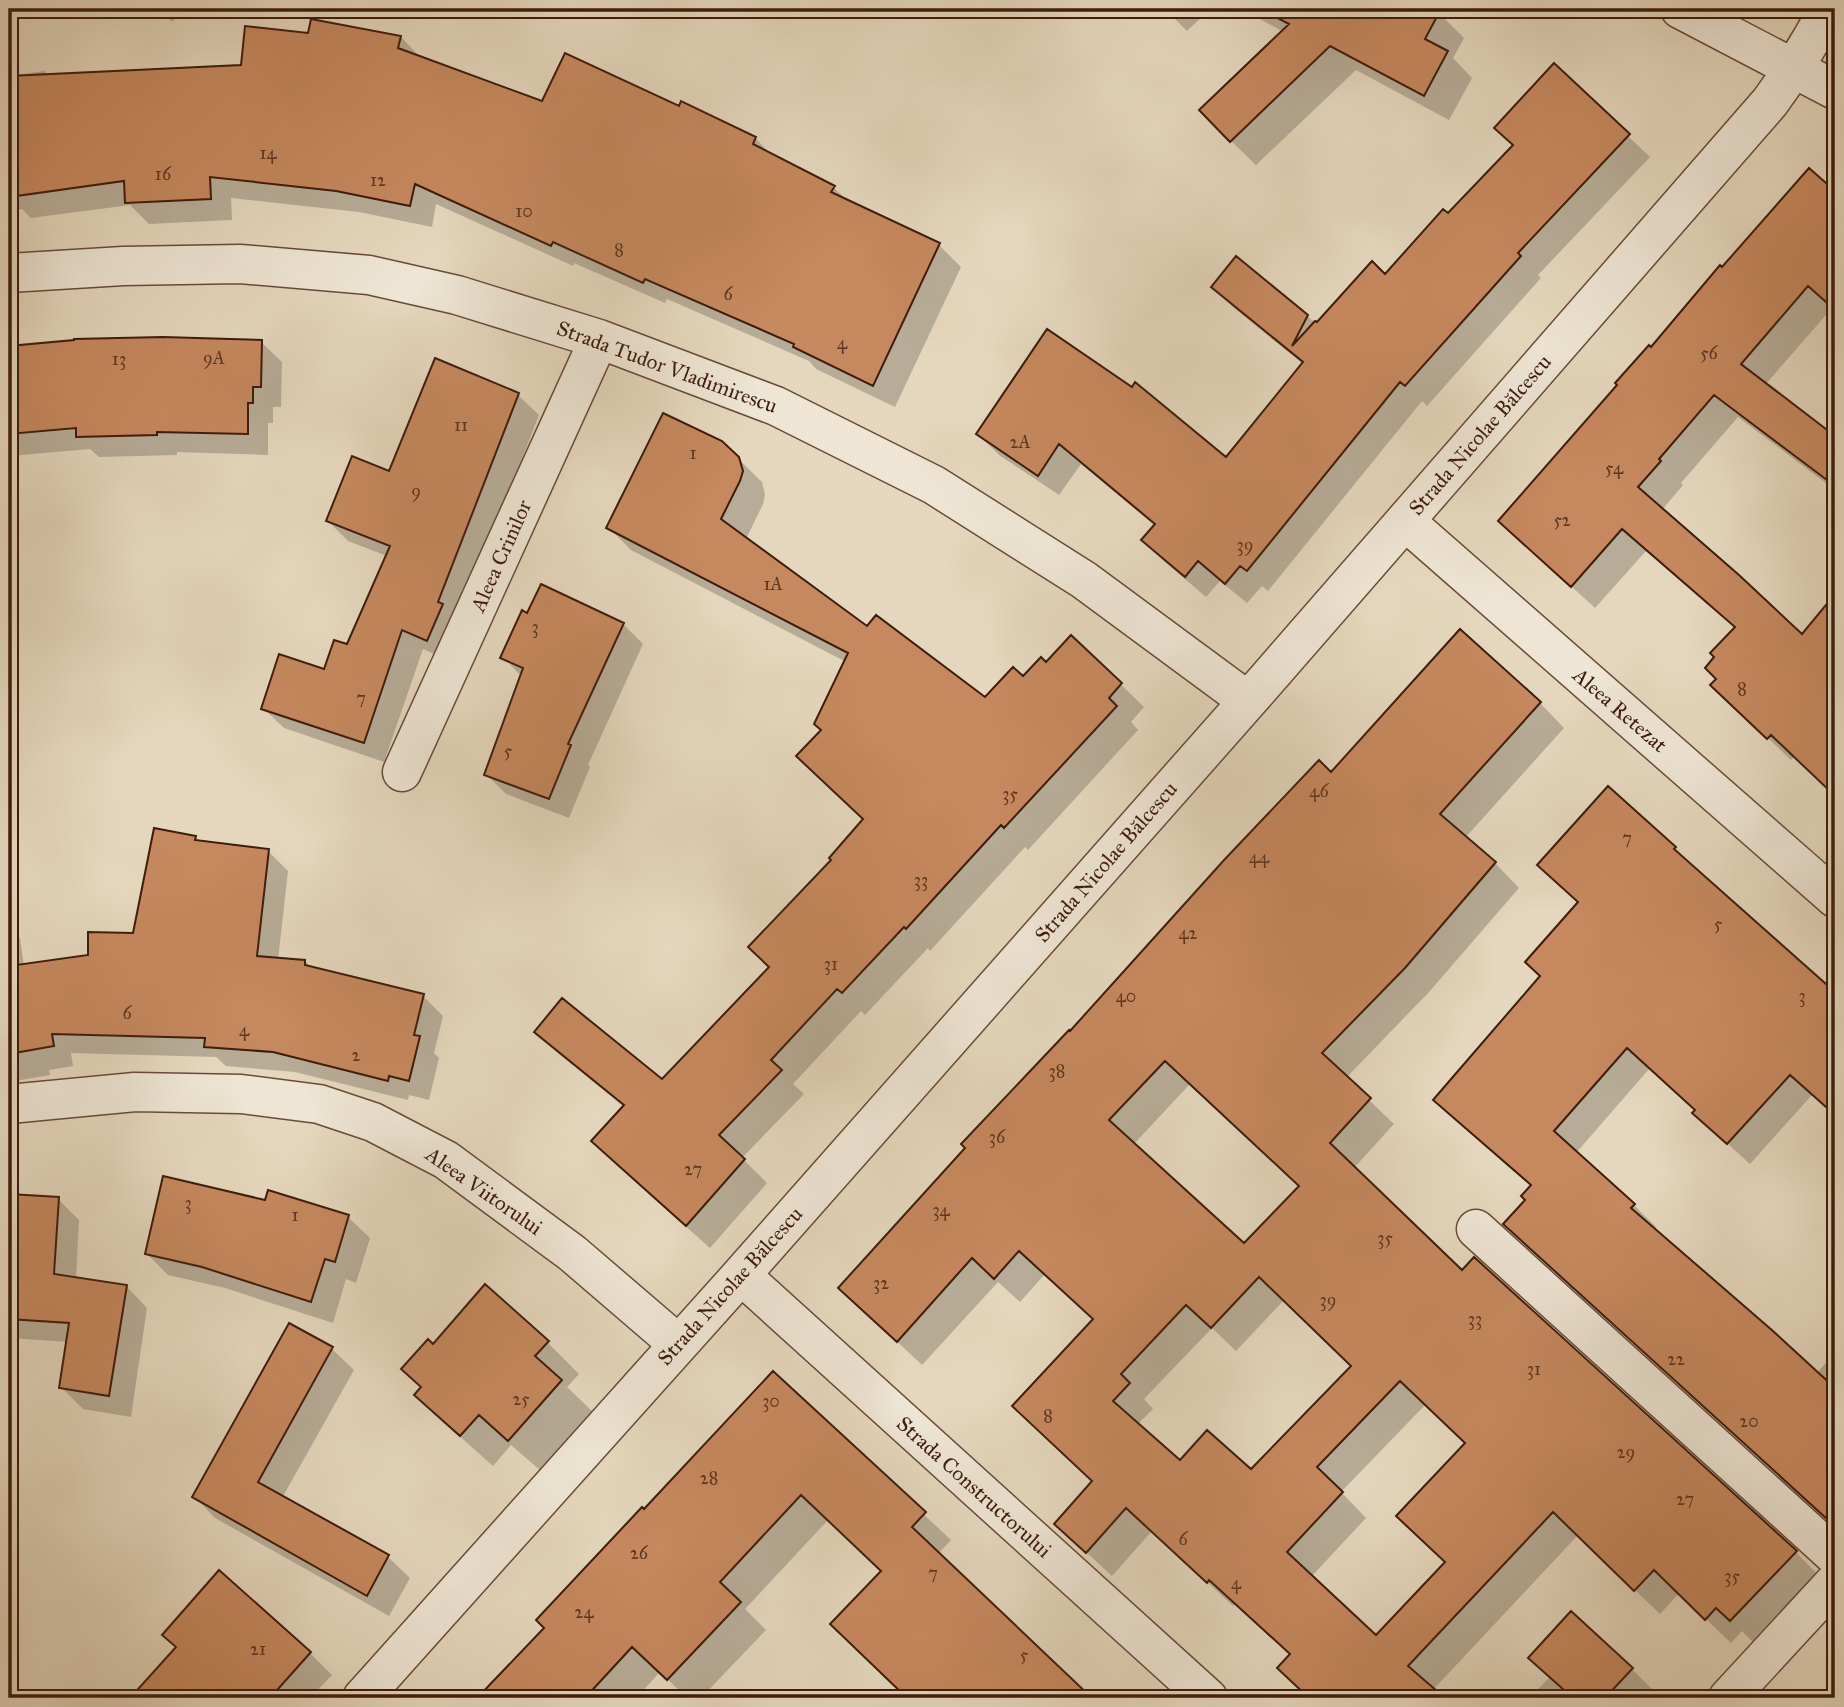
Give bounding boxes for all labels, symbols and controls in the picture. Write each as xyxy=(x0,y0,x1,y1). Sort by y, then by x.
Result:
house number: 14 xyxy=(259,142,278,164)
house number: 16 xyxy=(155,163,172,185)
house number: 12 xyxy=(370,169,386,191)
house number: 10 xyxy=(515,200,533,222)
house number: 8 xyxy=(614,239,624,261)
house number: 6 xyxy=(723,283,733,305)
street label: Strada Tudor Vladimirescu xyxy=(553,315,781,419)
house number: 4 xyxy=(837,332,848,354)
house number: 56 xyxy=(1700,342,1719,364)
house number: 9A xyxy=(203,347,225,369)
house number: 13 xyxy=(112,348,126,370)
street label: Strada Nicolae Bălcescu xyxy=(1403,349,1557,521)
house number: 11 xyxy=(454,414,468,436)
house number: 2A xyxy=(1010,431,1031,453)
house number: 1 xyxy=(689,442,697,464)
house number: 54 xyxy=(1605,457,1624,479)
house number: 9 xyxy=(411,480,421,502)
street label: Aleea Crinilor xyxy=(464,496,537,617)
house number: 52 xyxy=(1553,509,1571,531)
house number: 39 xyxy=(1237,534,1253,556)
house number: 1A xyxy=(763,573,783,595)
house number: 3 xyxy=(531,616,539,638)
street label: Aleea Retezat xyxy=(1567,661,1673,758)
house number: 8 xyxy=(1737,678,1747,700)
house number: 7 xyxy=(356,687,366,709)
house number: 5 xyxy=(504,740,513,762)
street label: Strada Nicolae Bălcescu xyxy=(1029,776,1183,948)
house number: 46 xyxy=(1309,780,1329,802)
house number: 35 xyxy=(1002,783,1018,805)
house number: 7 xyxy=(1622,827,1632,849)
house number: 44 xyxy=(1249,846,1270,868)
house number: 33 xyxy=(914,869,928,891)
house number: 5 xyxy=(1714,913,1723,935)
house number: 42 xyxy=(1179,922,1198,944)
house number: 31 xyxy=(824,953,838,975)
house number: 40 xyxy=(1116,985,1136,1007)
house number: 3 xyxy=(1798,985,1806,1007)
house number: 6 xyxy=(122,1002,132,1024)
house number: 4 xyxy=(239,1019,250,1041)
house number: 2 xyxy=(352,1044,361,1066)
house number: 38 xyxy=(1049,1060,1065,1082)
house number: 36 xyxy=(989,1126,1006,1148)
street label: Aleea Viitorului xyxy=(420,1141,548,1241)
house number: 27 xyxy=(684,1158,702,1180)
house number: 3 xyxy=(184,1192,192,1214)
house number: 34 xyxy=(932,1199,951,1221)
street label: Strada Nicolae Bălcescu xyxy=(652,1201,808,1371)
house number: 1 xyxy=(291,1204,299,1226)
house number: 35 xyxy=(1377,1227,1393,1249)
house number: 32 xyxy=(873,1272,889,1294)
house number: 39 xyxy=(1320,1289,1336,1311)
house number: 33 xyxy=(1468,1308,1482,1330)
house number: 22 xyxy=(1667,1348,1685,1370)
house number: 31 xyxy=(1527,1358,1541,1380)
house number: 25 xyxy=(512,1388,530,1410)
house number: 30 xyxy=(762,1390,780,1412)
house number: 8 xyxy=(1043,1405,1053,1427)
house number: 20 xyxy=(1739,1410,1759,1432)
street label: Strada Constructorului xyxy=(891,1411,1057,1564)
house number: 29 xyxy=(1617,1441,1635,1463)
house number: 28 xyxy=(700,1467,718,1489)
house number: 27 xyxy=(1676,1488,1694,1510)
house number: 6 xyxy=(1178,1528,1188,1550)
house number: 26 xyxy=(630,1542,649,1564)
house number: 7 xyxy=(928,1562,938,1584)
house number: 35 xyxy=(1724,1565,1740,1587)
house number: 4 xyxy=(1231,1572,1242,1594)
house number: 24 xyxy=(575,1601,594,1623)
house number: 21 xyxy=(250,1638,266,1660)
house number: 5 xyxy=(1020,1644,1029,1666)

